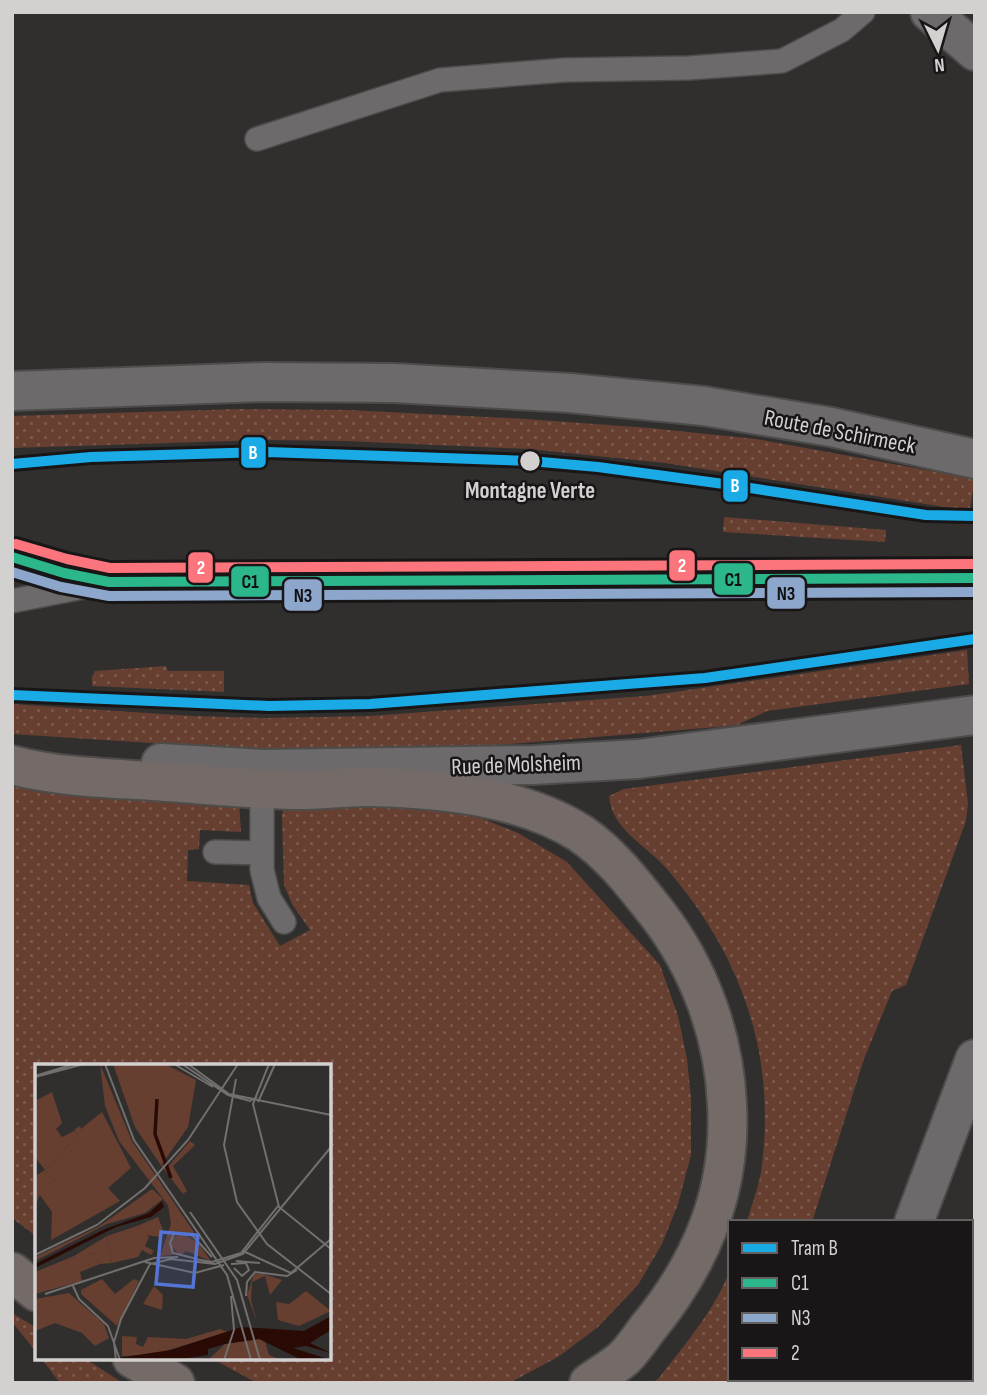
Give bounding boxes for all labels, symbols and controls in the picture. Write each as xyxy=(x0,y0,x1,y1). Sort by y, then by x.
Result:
north arrow xyxy=(903,14,973,84)
text: N xyxy=(933,53,945,76)
street label: Route de Schirmeck xyxy=(762,404,918,460)
line badge: B xyxy=(240,436,267,469)
text: B xyxy=(248,442,258,465)
marker: Montagne Verte xyxy=(518,449,542,473)
line badge: B xyxy=(722,469,749,503)
text: B xyxy=(730,475,740,498)
place label: Montagne Verte xyxy=(465,477,595,505)
line badge: 2 xyxy=(668,549,696,582)
line badge: 2 xyxy=(187,551,214,584)
text: 2 xyxy=(678,555,686,578)
text: 2 xyxy=(197,557,205,580)
line badge: C1 xyxy=(713,562,754,596)
line badge: C1 xyxy=(230,565,270,598)
text: C1 xyxy=(724,569,742,592)
text: C1 xyxy=(241,571,259,594)
line badge: N3 xyxy=(766,576,806,610)
line badge: N3 xyxy=(283,578,323,612)
text: N3 xyxy=(777,583,795,606)
text: N3 xyxy=(294,585,312,608)
street label: Rue de Molsheim xyxy=(451,749,581,781)
inset map xyxy=(35,1064,331,1360)
legend xyxy=(728,1220,973,1381)
text: Tram B xyxy=(791,1236,838,1261)
text: C1 xyxy=(791,1271,809,1296)
text: N3 xyxy=(791,1306,811,1331)
text: 2 xyxy=(791,1341,800,1366)

